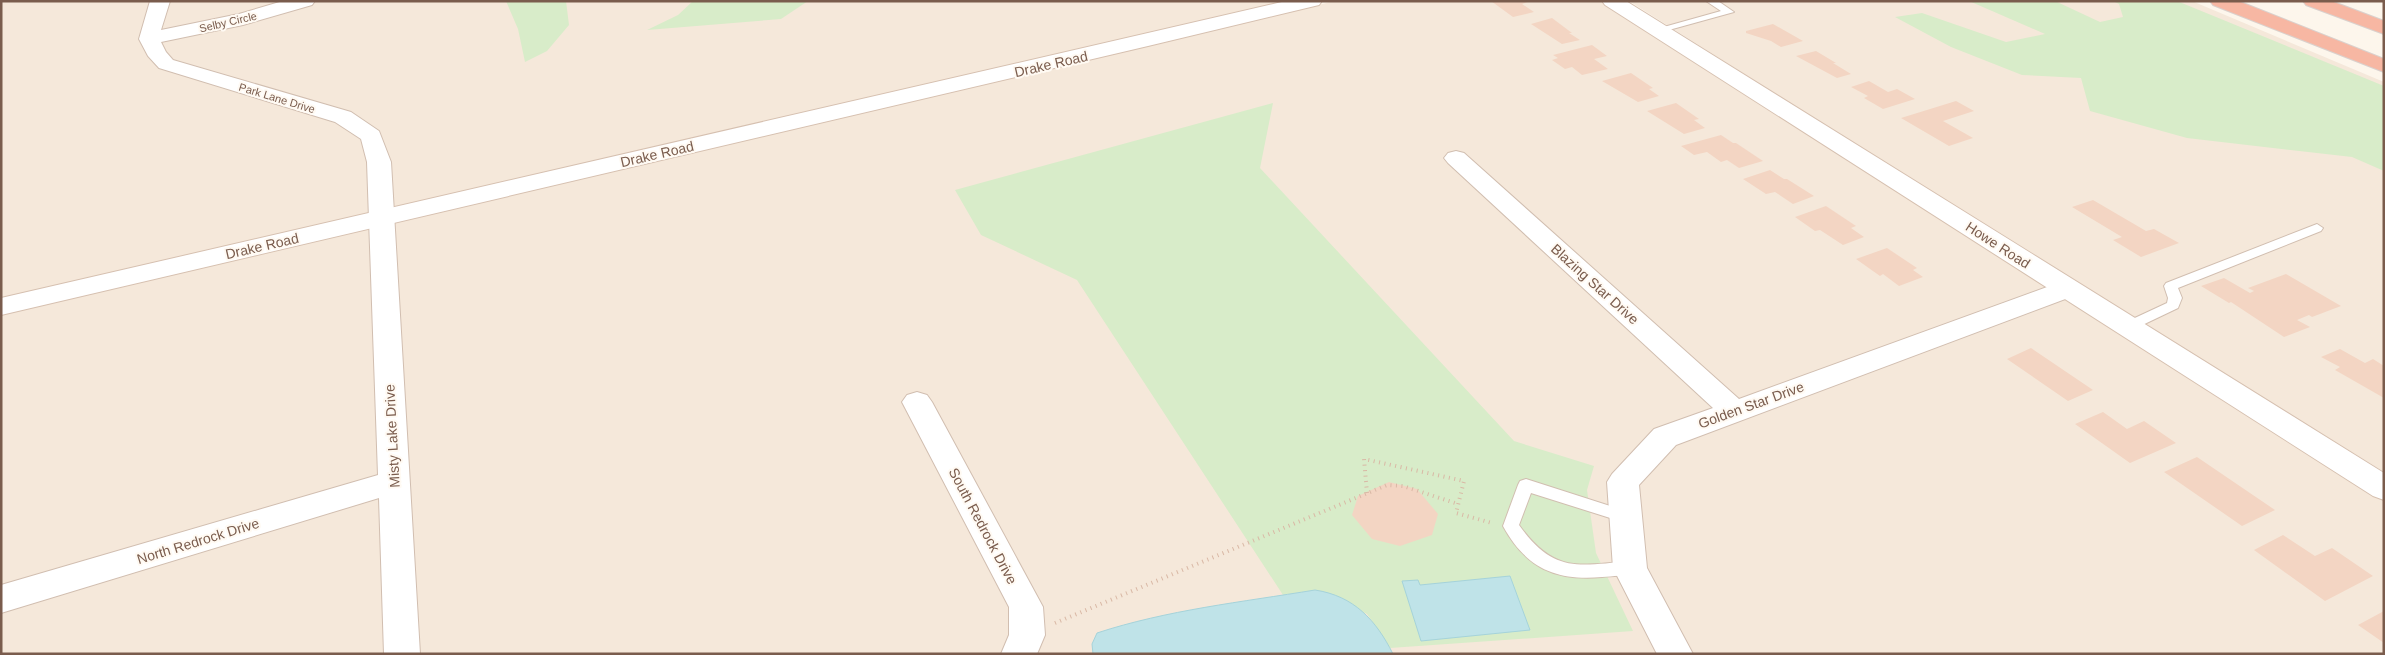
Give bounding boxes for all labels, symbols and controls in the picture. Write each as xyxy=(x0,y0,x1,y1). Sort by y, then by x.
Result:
street label: Selby Circle xyxy=(198,10,258,34)
street label: Drake Road xyxy=(1013,48,1089,80)
street label: Park Lane Drive xyxy=(238,81,316,115)
street label: Drake Road xyxy=(619,138,695,170)
street label: Howe Road xyxy=(1963,218,2033,272)
street label: Drake Road xyxy=(224,230,300,262)
street label: Blazing Star Drive xyxy=(1548,241,1642,328)
street label: Golden Star Drive xyxy=(1696,378,1806,432)
street label: Misty Lake Drive xyxy=(381,384,403,488)
street label: South Redrock Drive xyxy=(946,465,1020,587)
street label: North Redrock Drive xyxy=(135,515,261,567)

